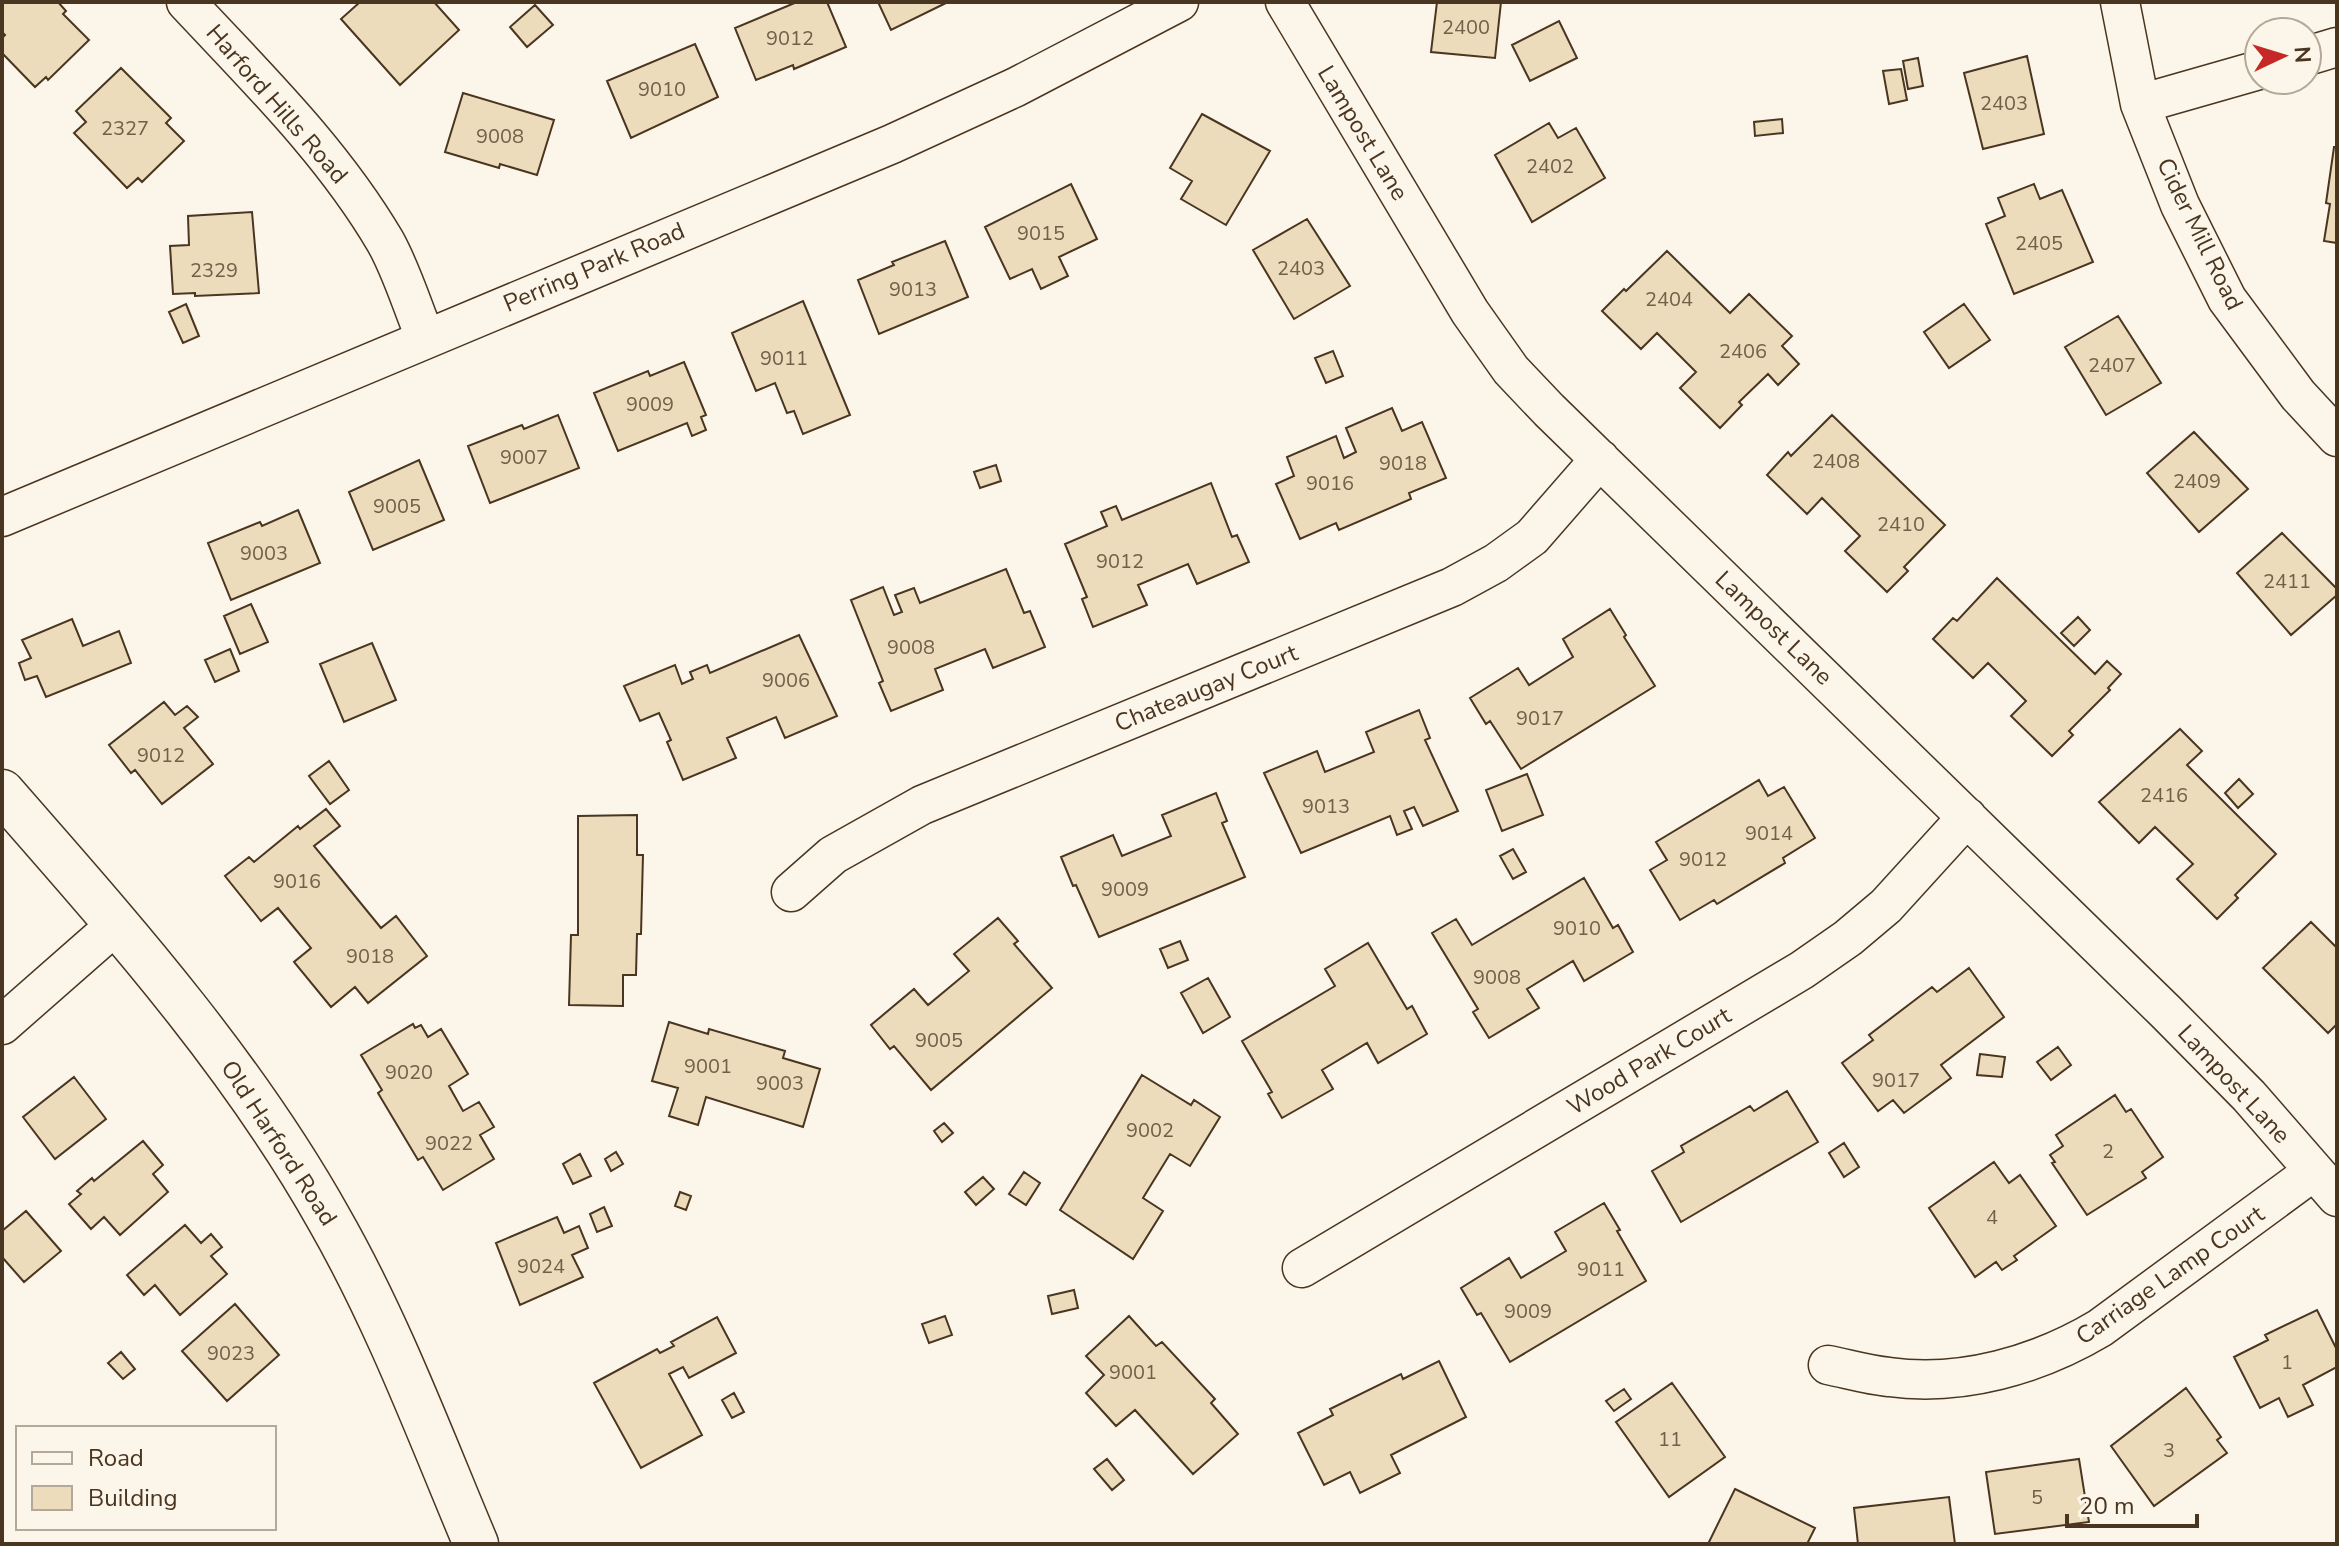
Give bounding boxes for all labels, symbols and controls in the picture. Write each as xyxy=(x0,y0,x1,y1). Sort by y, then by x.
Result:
house number: 2400 xyxy=(1442,14,1490,41)
north arrow xyxy=(2243,16,2323,96)
street label: Harford Hills Road xyxy=(199,18,355,190)
house number: 9012 xyxy=(766,25,814,52)
text: N xyxy=(2286,45,2317,64)
street label: Lampost Lane xyxy=(1310,60,1416,206)
house number: 9010 xyxy=(638,76,686,103)
house number: 2403 xyxy=(1980,90,2028,117)
house number: 2327 xyxy=(101,115,149,142)
house number: 9008 xyxy=(476,123,524,150)
house number: 2402 xyxy=(1526,153,1574,180)
street label: Cider Mill Road xyxy=(2149,153,2251,315)
street label: Perring Park Road xyxy=(498,214,690,320)
house number: 9015 xyxy=(1017,220,1065,247)
house number: 2405 xyxy=(2015,230,2063,257)
house number: 2403 xyxy=(1277,255,1325,282)
house number: 2329 xyxy=(190,257,238,284)
house number: 9013 xyxy=(889,276,937,303)
house number: 2404 xyxy=(1645,286,1693,313)
house number: 2406 xyxy=(1719,338,1767,365)
house number: 9011 xyxy=(760,345,808,372)
house number: 2407 xyxy=(2088,352,2136,379)
house number: 9009 xyxy=(626,391,674,418)
house number: 9007 xyxy=(500,444,548,471)
house number: 2408 xyxy=(1812,448,1860,475)
house number: 9018 xyxy=(1379,450,1427,477)
house number: 2409 xyxy=(2173,468,2221,495)
house number: 9016 xyxy=(1306,470,1354,497)
house number: 9005 xyxy=(373,493,421,520)
house number: 2410 xyxy=(1877,511,1925,538)
house number: 9003 xyxy=(240,540,288,567)
house number: 9012 xyxy=(1096,548,1144,575)
street label: Lampost Lane xyxy=(1708,564,1840,692)
house number: 2411 xyxy=(2263,568,2311,595)
house number: 9008 xyxy=(887,634,935,661)
street label: Chateaugay Court xyxy=(1110,636,1303,739)
house number: 9006 xyxy=(762,667,810,694)
house number: 9017 xyxy=(1516,705,1564,732)
house number: 9012 xyxy=(137,742,185,769)
house number: 2416 xyxy=(2140,782,2188,809)
house number: 9013 xyxy=(1302,793,1350,820)
house number: 9014 xyxy=(1745,820,1793,847)
house number: 9012 xyxy=(1679,846,1727,873)
house number: 9016 xyxy=(273,868,321,895)
house number: 9009 xyxy=(1101,876,1149,903)
house number: 9010 xyxy=(1553,915,1601,942)
house number: 9018 xyxy=(346,943,394,970)
house number: 9008 xyxy=(1473,964,1521,991)
street label: Wood Park Court xyxy=(1561,999,1737,1123)
street label: Lampost Lane xyxy=(2171,1018,2297,1150)
house number: 9005 xyxy=(915,1027,963,1054)
house number: 9001 xyxy=(684,1053,732,1080)
street label: Old Harford Road xyxy=(214,1054,344,1232)
house number: 9020 xyxy=(385,1059,433,1086)
house number: 9017 xyxy=(1872,1067,1920,1094)
house number: 9003 xyxy=(756,1070,804,1097)
house number: 9002 xyxy=(1126,1117,1174,1144)
house number: 9022 xyxy=(425,1130,473,1157)
house number: 2 xyxy=(2102,1138,2114,1165)
street label: Carriage Lamp Court xyxy=(2069,1198,2271,1352)
house number: 4 xyxy=(1986,1204,1998,1231)
house number: 9024 xyxy=(517,1253,565,1280)
house number: 9011 xyxy=(1577,1256,1625,1283)
house number: 9009 xyxy=(1504,1298,1552,1325)
house number: 9023 xyxy=(207,1340,255,1367)
house number: 1 xyxy=(2281,1349,2293,1376)
house number: 9001 xyxy=(1109,1359,1157,1386)
legend xyxy=(16,1426,276,1530)
house number: 11 xyxy=(1658,1426,1682,1453)
house number: 3 xyxy=(2163,1437,2175,1464)
text: Road xyxy=(88,1442,144,1474)
scale bar xyxy=(2067,1478,2197,1528)
text: Building xyxy=(88,1482,178,1514)
house number: 5 xyxy=(2031,1484,2043,1511)
text: 20 m xyxy=(2079,1490,2135,1522)

